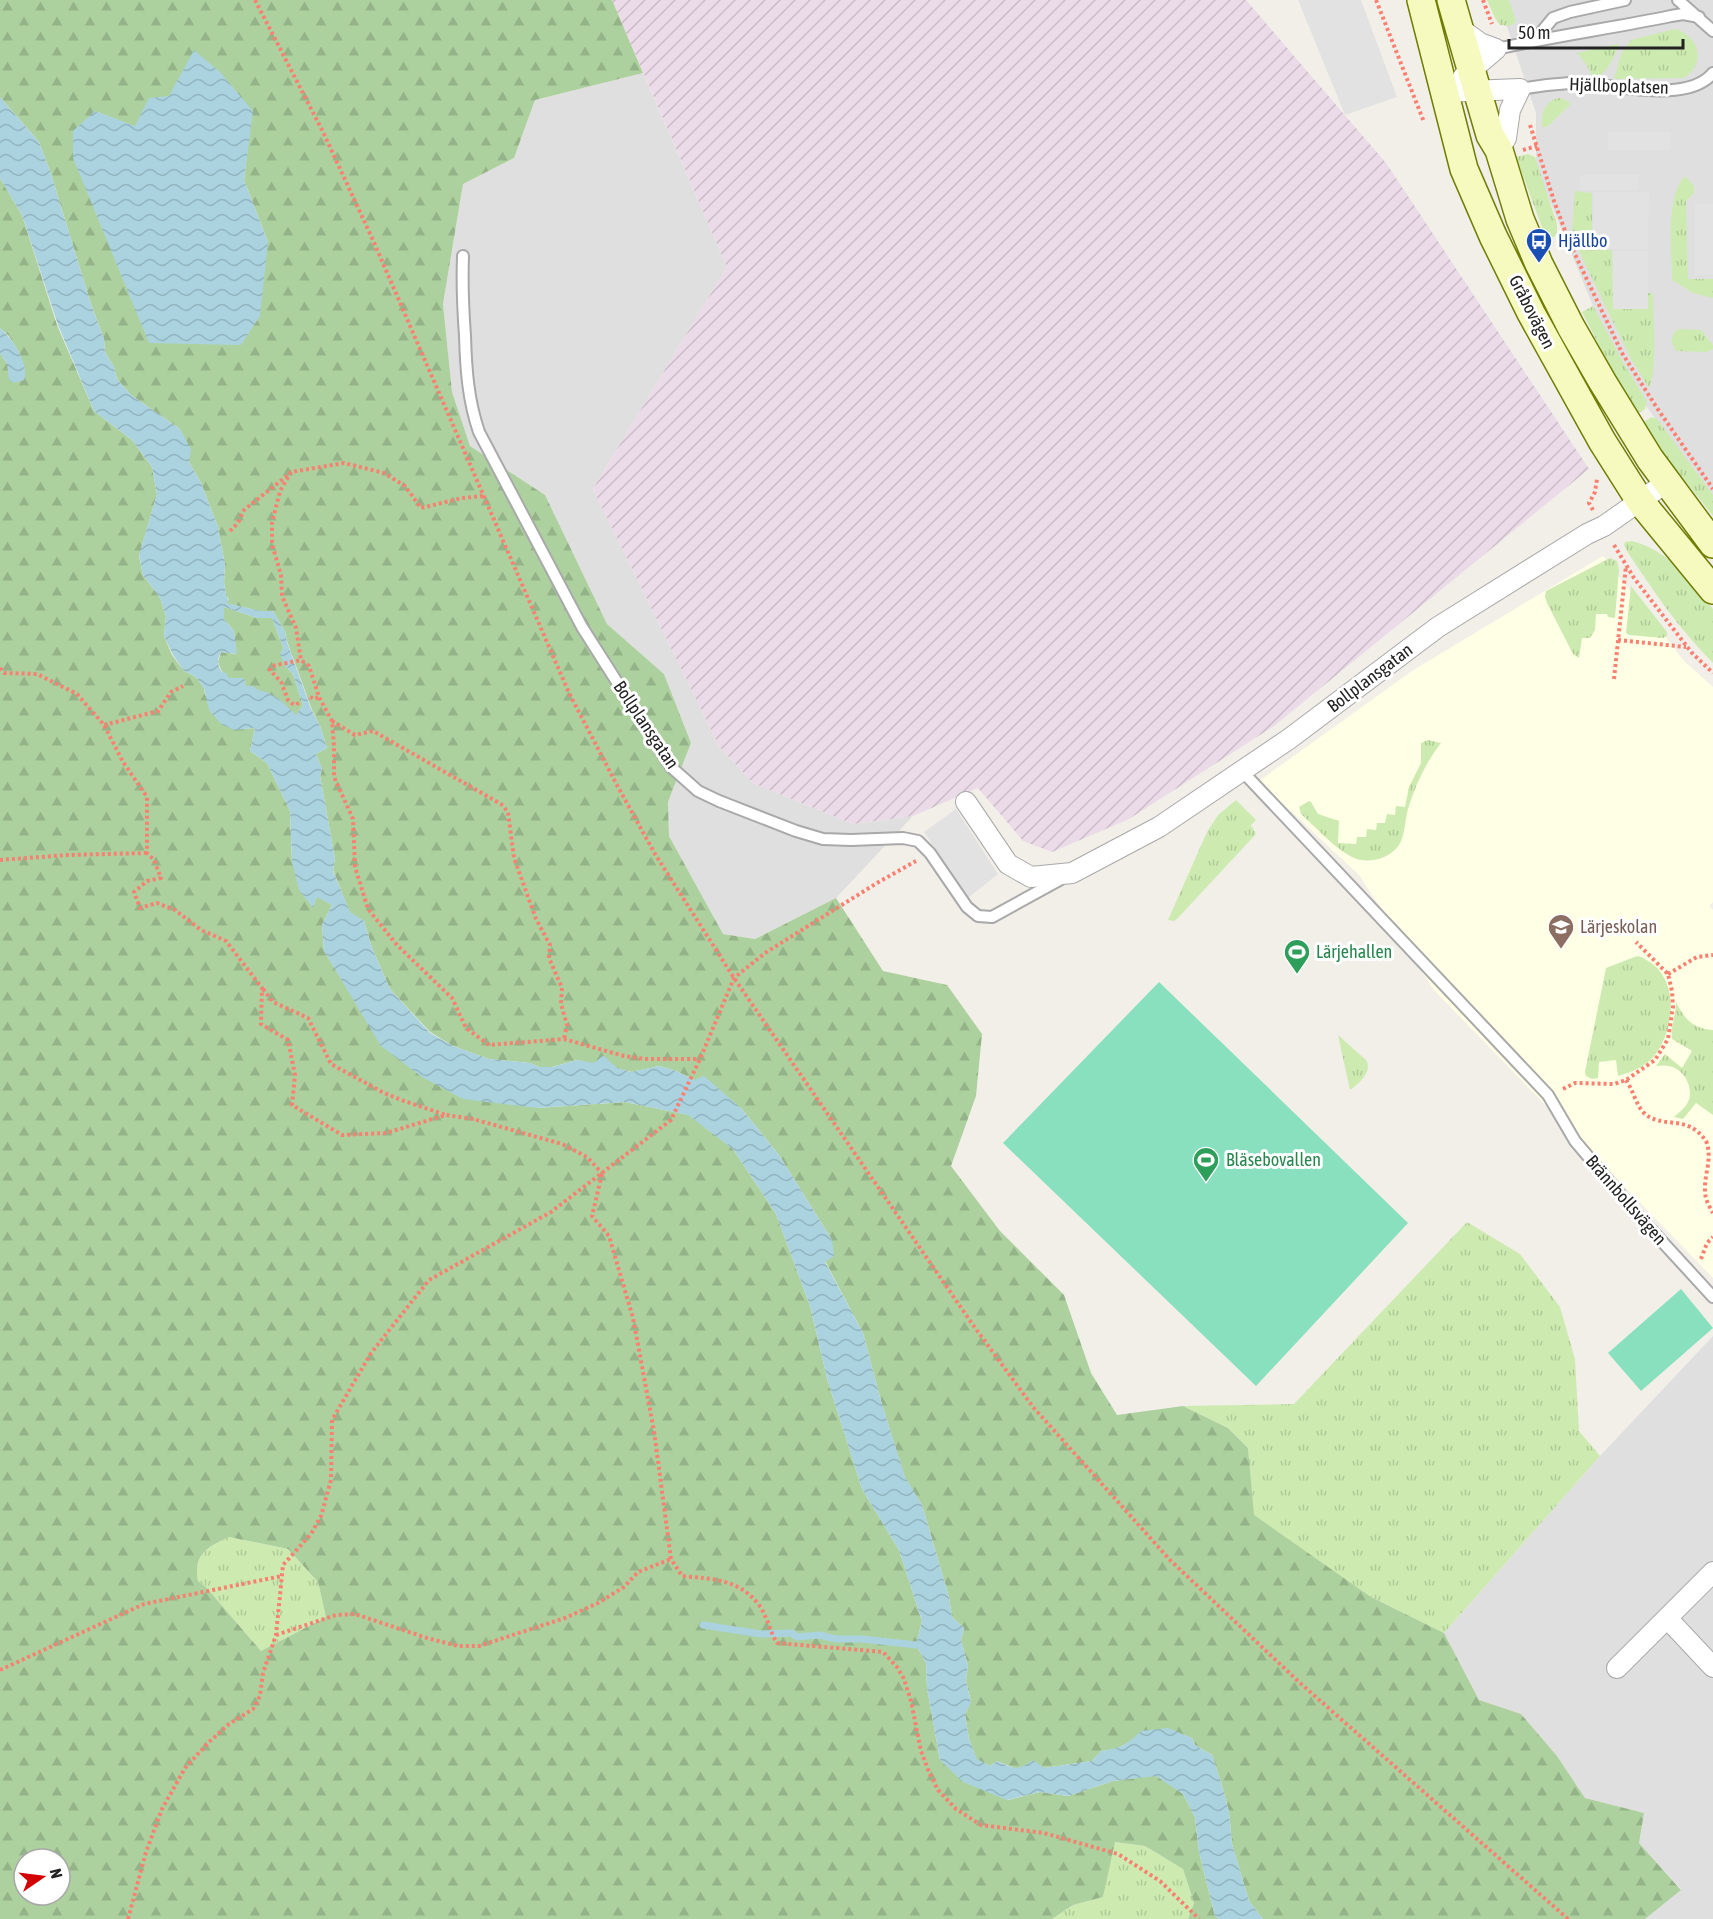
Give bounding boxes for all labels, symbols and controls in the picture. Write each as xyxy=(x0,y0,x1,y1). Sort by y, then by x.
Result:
scale bar xyxy=(1509,12,1683,50)
text: 50 m xyxy=(1518,22,1550,43)
street label: Hjällboplatsen xyxy=(1569,73,1669,98)
bus stop icon: Hjällbo xyxy=(1524,226,1554,264)
place label: Hjällbo xyxy=(1558,230,1608,251)
street label: Gråbovägen xyxy=(1505,272,1560,352)
street label: Bollplansgatan xyxy=(1323,639,1416,716)
street label: Bollplansgatan xyxy=(609,677,683,773)
school or university icon: Lärjeskolan xyxy=(1546,912,1576,950)
place label: Lärjeskolan xyxy=(1580,916,1657,937)
sports icon: Lärjehallen xyxy=(1282,937,1312,975)
place label: Lärjehallen xyxy=(1316,941,1392,962)
sports icon: Bläsebovallen xyxy=(1191,1145,1221,1183)
place label: Bläsebovallen xyxy=(1226,1149,1321,1170)
street label: Brännbollsvägen xyxy=(1582,1150,1671,1249)
north arrow xyxy=(12,1847,72,1907)
text: N xyxy=(47,1867,66,1880)

